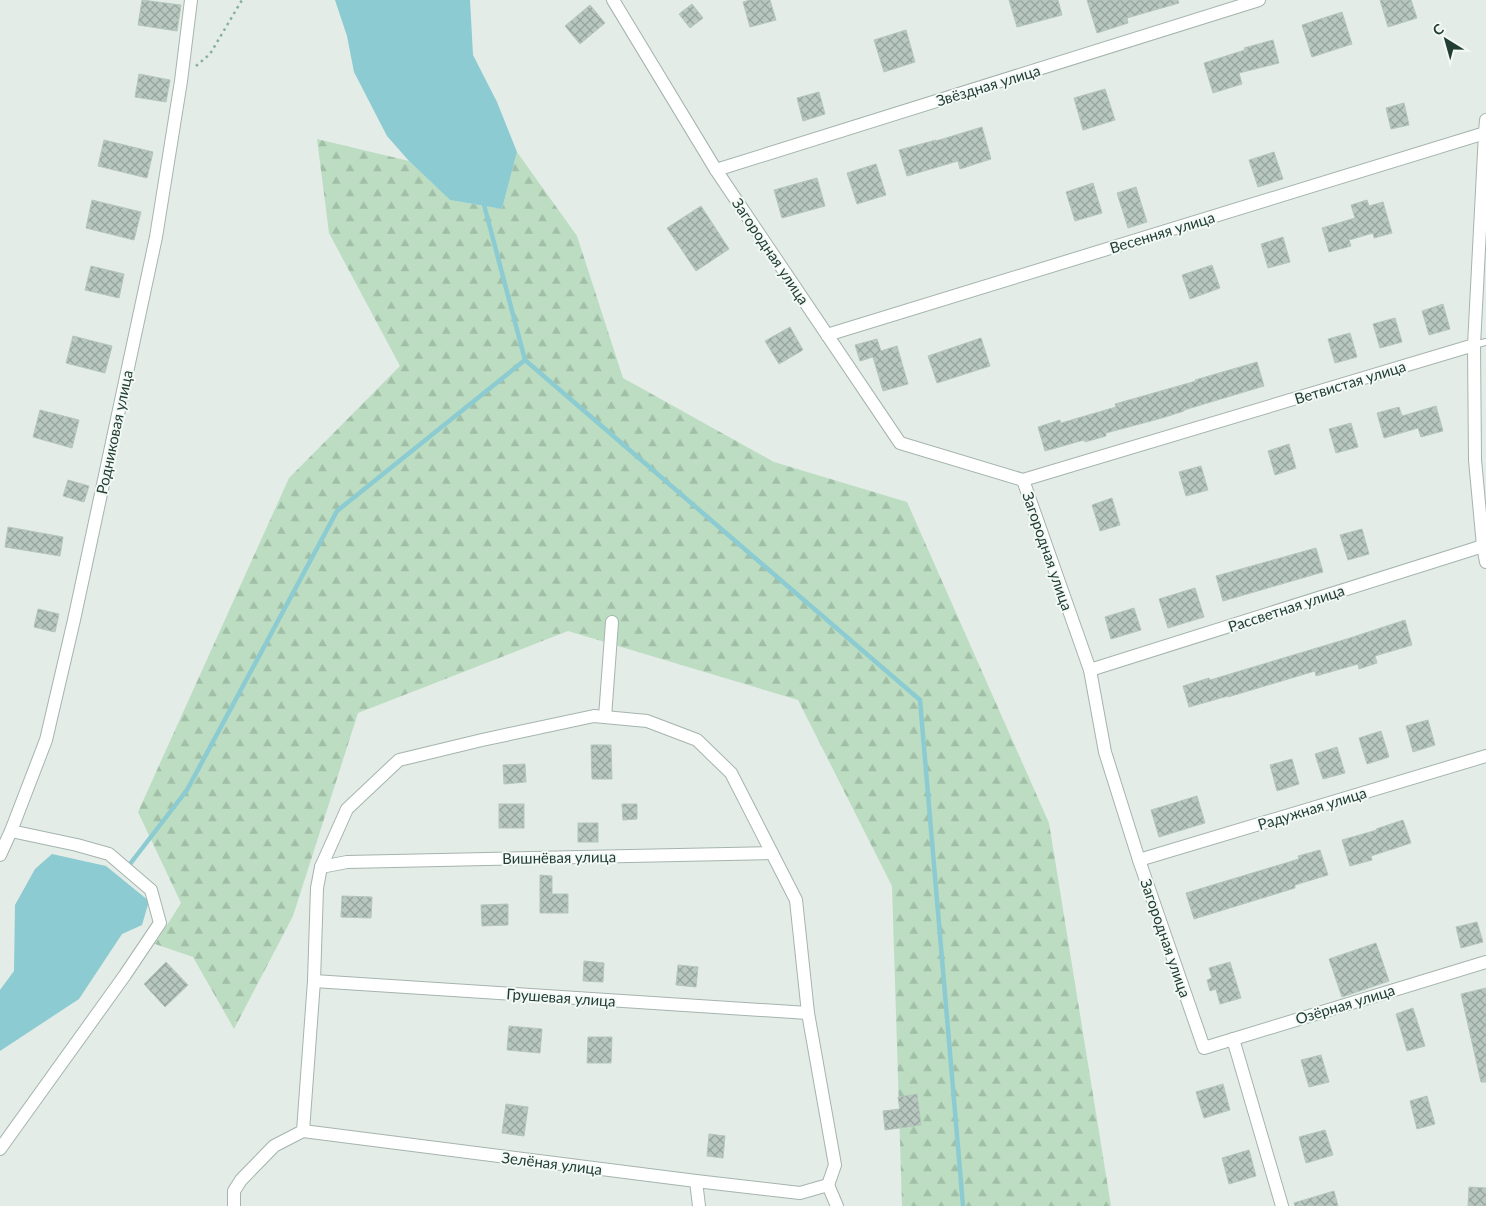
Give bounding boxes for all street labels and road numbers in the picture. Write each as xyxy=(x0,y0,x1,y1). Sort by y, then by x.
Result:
street label: Звёздная улица xyxy=(934,61,1042,109)
street label: Загородная улица xyxy=(729,194,813,308)
street label: Весенняя улица xyxy=(1107,207,1217,257)
street label: Ветвистая улица xyxy=(1292,357,1408,407)
street label: Родниковая улица xyxy=(92,368,136,496)
street label: Загородная улица xyxy=(1019,489,1077,613)
street label: Рассветная улица xyxy=(1226,581,1346,635)
street label: Радужная улица xyxy=(1255,783,1369,833)
street label: Вишнёвая улица xyxy=(502,847,616,867)
street label: Загородная улица xyxy=(1137,876,1195,1000)
street label: Озёрная улица xyxy=(1293,980,1397,1028)
street label: Грушевая улица xyxy=(506,984,616,1010)
street label: Зелёная улица xyxy=(501,1148,603,1178)

